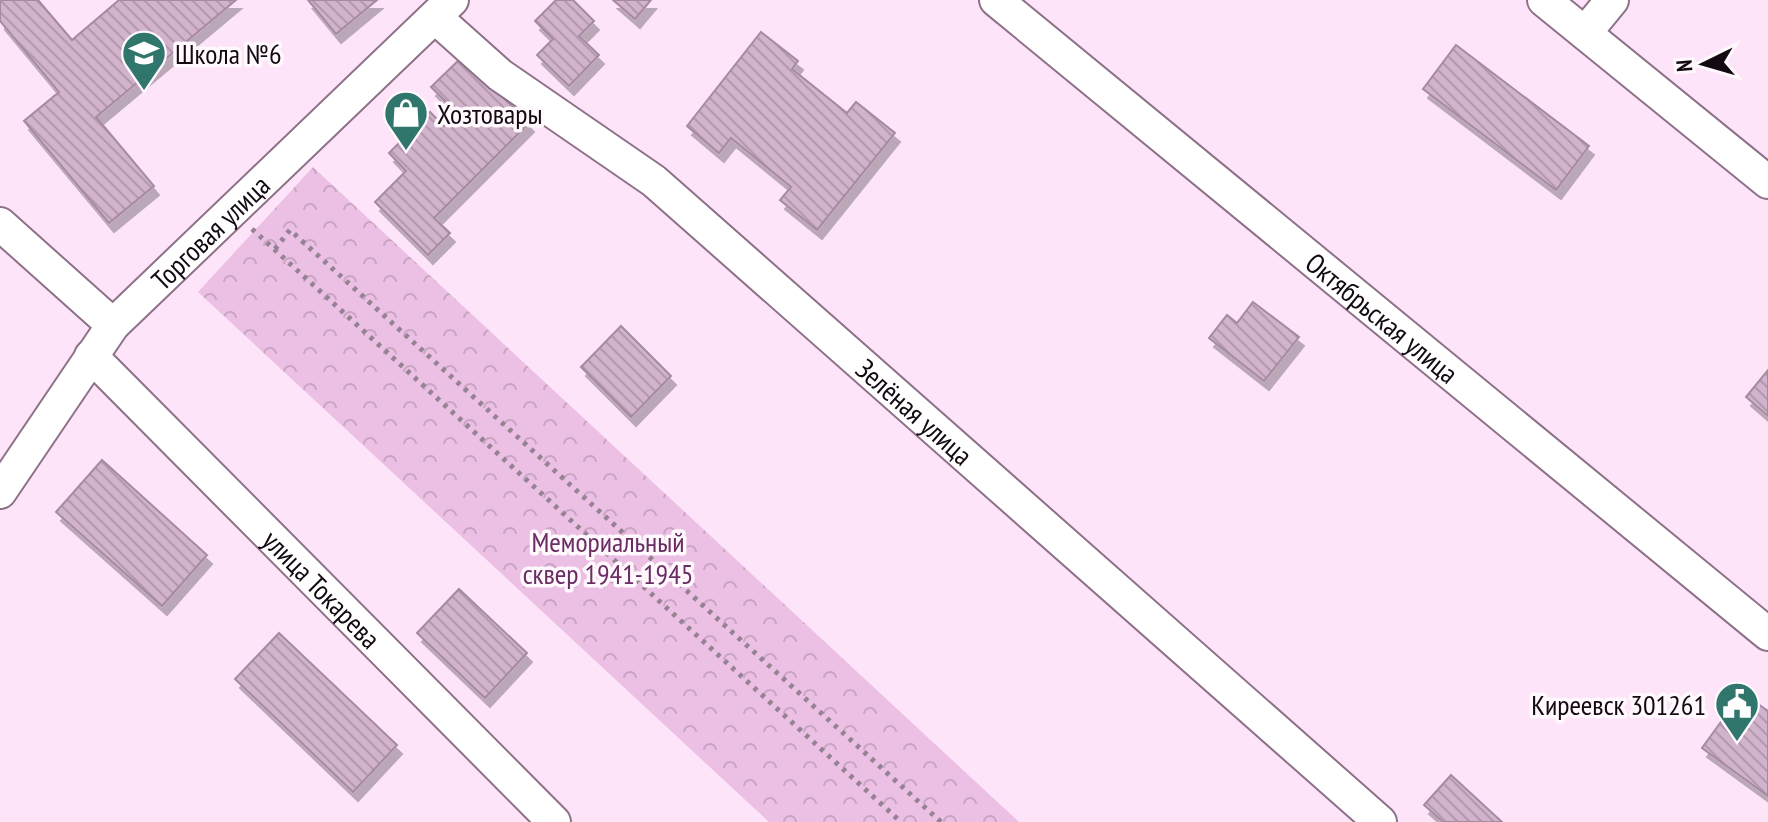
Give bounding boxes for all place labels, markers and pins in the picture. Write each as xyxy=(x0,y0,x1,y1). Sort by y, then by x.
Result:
school or university icon: Школа №6 xyxy=(120,29,168,92)
place label: Школа №6 xyxy=(175,35,282,72)
shop icon: Хозтовары xyxy=(382,89,430,152)
place label: Хозтовары xyxy=(437,95,542,132)
public building icon: Киреевск 301261 xyxy=(1713,680,1761,743)
place label: Киреевск 301261 xyxy=(1531,686,1706,723)

